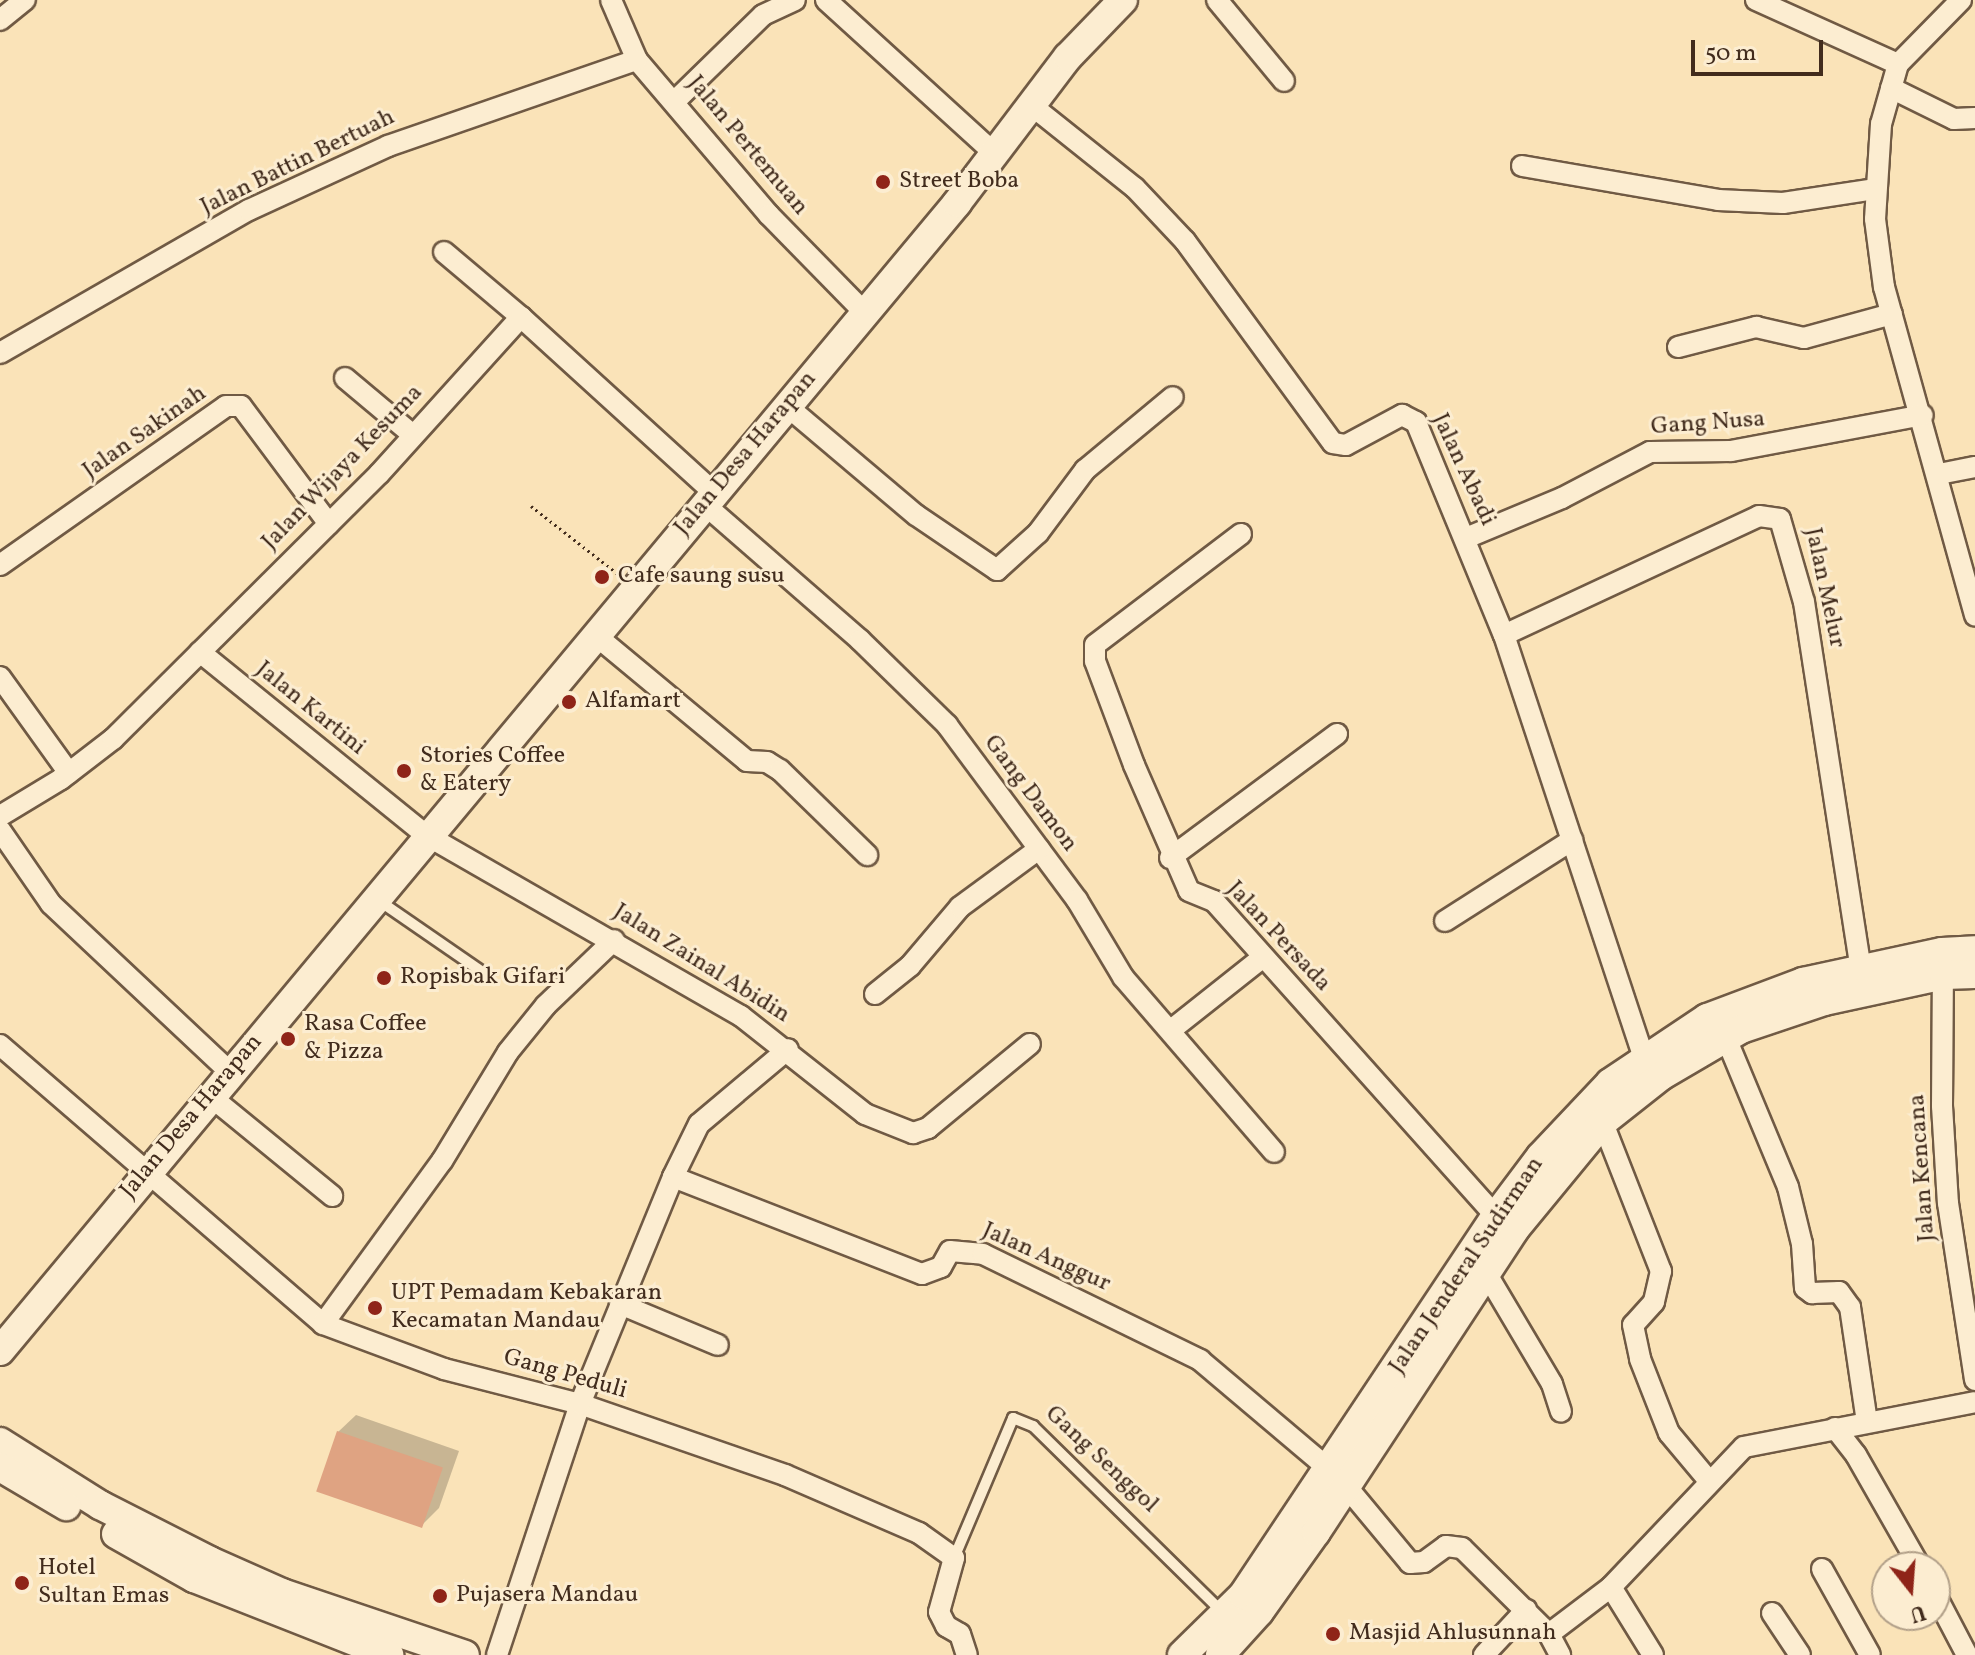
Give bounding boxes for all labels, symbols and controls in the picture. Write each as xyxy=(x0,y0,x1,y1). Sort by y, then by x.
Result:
scale bar xyxy=(1695,24,1827,74)
text: 50 m xyxy=(1705,37,1757,71)
street label: Jalan Pertemuan xyxy=(680,70,814,222)
street label: Jalan Battin Bertuah xyxy=(196,104,400,222)
place label: Street Boba xyxy=(899,168,1019,196)
marker: Street Boba xyxy=(874,173,892,191)
street label: Jalan Desa Harapan xyxy=(669,366,823,542)
street label: Jalan Wijaya Kesuma xyxy=(256,379,430,557)
street label: Jalan Sakinah xyxy=(78,380,212,486)
street label: Gang Nusa xyxy=(1650,406,1766,442)
street label: Jalan Abadi xyxy=(1424,409,1502,531)
street label: Jalan Melur xyxy=(1797,525,1851,651)
place label: Cafe saung susu xyxy=(618,563,785,591)
marker: Cafe saung susu xyxy=(593,568,611,586)
street label: Jalan Kartini xyxy=(249,656,371,762)
place label: Alfamart xyxy=(585,688,681,716)
marker: Alfamart xyxy=(560,693,578,711)
street label: Gang Damon xyxy=(977,730,1083,858)
place label: Stories Coffee & Eatery xyxy=(420,743,565,799)
marker: Stories Coffee & Eatery xyxy=(395,762,413,780)
street label: Jalan Persada xyxy=(1219,876,1337,998)
street label: Jalan Zainal Abidin xyxy=(607,898,795,1030)
place label: Ropisbak Gifari xyxy=(400,964,565,992)
marker: Ropisbak Gifari xyxy=(375,969,393,987)
place label: Rasa Coffee & Pizza xyxy=(304,1011,427,1067)
street label: Jalan Desa Harapan xyxy=(115,1029,269,1205)
marker: Rasa Coffee & Pizza xyxy=(279,1030,297,1048)
street label: Jalan Kencana xyxy=(1903,1093,1943,1243)
street label: Jalan Jenderal Sudirman xyxy=(1384,1152,1550,1380)
street label: Jalan Anggur xyxy=(977,1217,1115,1299)
place label: UPT Pemadam Kebakaran Kecamatan Mandau xyxy=(391,1280,663,1336)
marker: UPT Pemadam Kebakaran Kecamatan Mandau xyxy=(366,1299,384,1317)
street label: Gang Peduli xyxy=(500,1344,630,1406)
street label: Gang Senggol xyxy=(1038,1400,1164,1520)
north arrow xyxy=(1871,1551,1951,1631)
place label: Hotel Sultan Emas xyxy=(38,1555,169,1611)
marker: Hotel Sultan Emas xyxy=(13,1574,31,1592)
place label: Pujasera Mandau xyxy=(456,1582,638,1610)
marker: Pujasera Mandau xyxy=(431,1587,449,1605)
text: U xyxy=(1906,1595,1929,1630)
place label: Masjid Ahlusunnah xyxy=(1349,1620,1557,1648)
marker: Masjid Ahlusunnah xyxy=(1324,1625,1342,1643)

